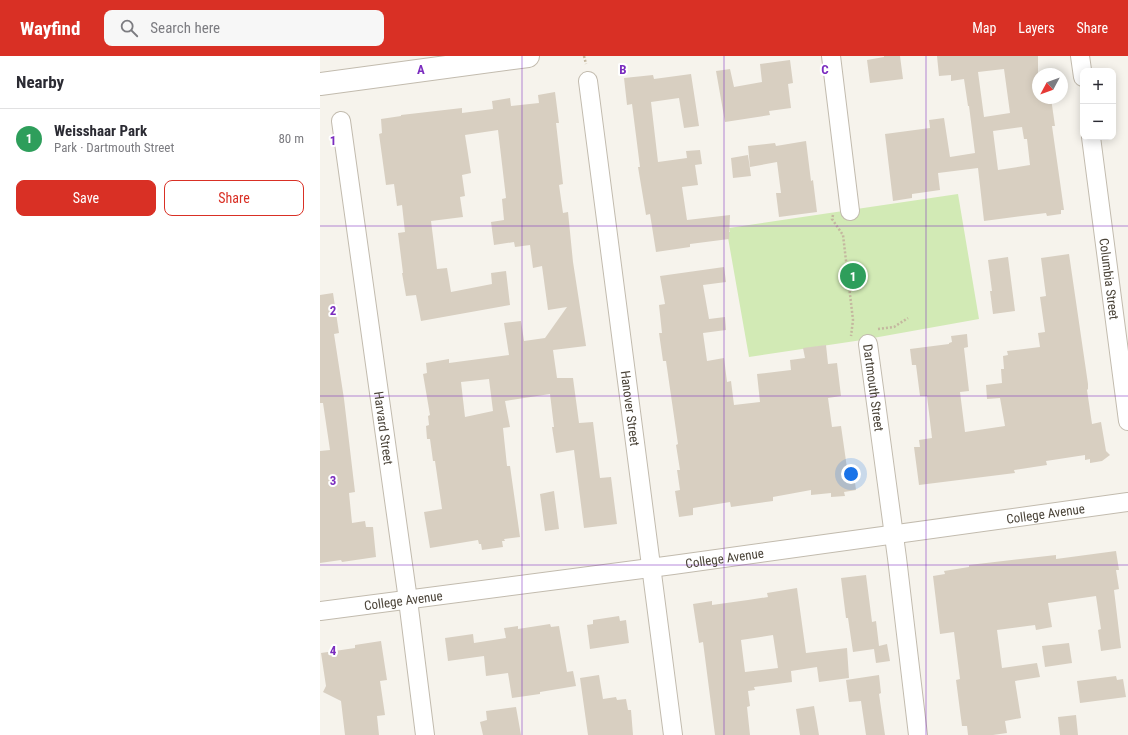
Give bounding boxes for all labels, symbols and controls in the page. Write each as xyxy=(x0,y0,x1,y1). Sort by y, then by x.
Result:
search box xyxy=(104,10,384,46)
text: Wayfind xyxy=(20,17,80,40)
icon: search xyxy=(118,17,140,39)
text: Search here xyxy=(150,19,220,37)
text: Map xyxy=(972,20,996,36)
text: Layers xyxy=(1018,20,1055,36)
text: Share xyxy=(1077,20,1108,36)
text: A xyxy=(417,62,425,77)
text: B xyxy=(619,62,627,77)
text: C xyxy=(821,62,829,77)
north arrow xyxy=(1032,68,1068,104)
map controls xyxy=(1080,68,1116,140)
button: + xyxy=(1080,68,1116,104)
text: Nearby xyxy=(16,72,64,92)
button: − xyxy=(1080,104,1116,140)
text: Weisshaar Park xyxy=(54,122,147,140)
text: 1 xyxy=(26,131,32,146)
text: 80 m xyxy=(278,131,304,146)
text: 1 xyxy=(330,133,336,148)
text: Park · Dartmouth Street xyxy=(54,140,174,155)
button: Save xyxy=(16,180,156,216)
button: Share xyxy=(164,180,304,216)
street label: Columbia Street xyxy=(1097,237,1122,321)
pin: 1 xyxy=(840,261,866,291)
text: 2 xyxy=(330,303,337,318)
street label: Dartmouth Street xyxy=(861,343,887,432)
street label: Hanover Street xyxy=(618,370,643,447)
street label: Harvard Street xyxy=(371,390,397,466)
your location xyxy=(841,464,861,484)
text: 3 xyxy=(330,473,336,488)
street label: College Avenue xyxy=(1005,501,1086,526)
street label: College Avenue xyxy=(684,545,765,571)
street label: College Avenue xyxy=(363,588,443,613)
text: 4 xyxy=(330,643,337,658)

